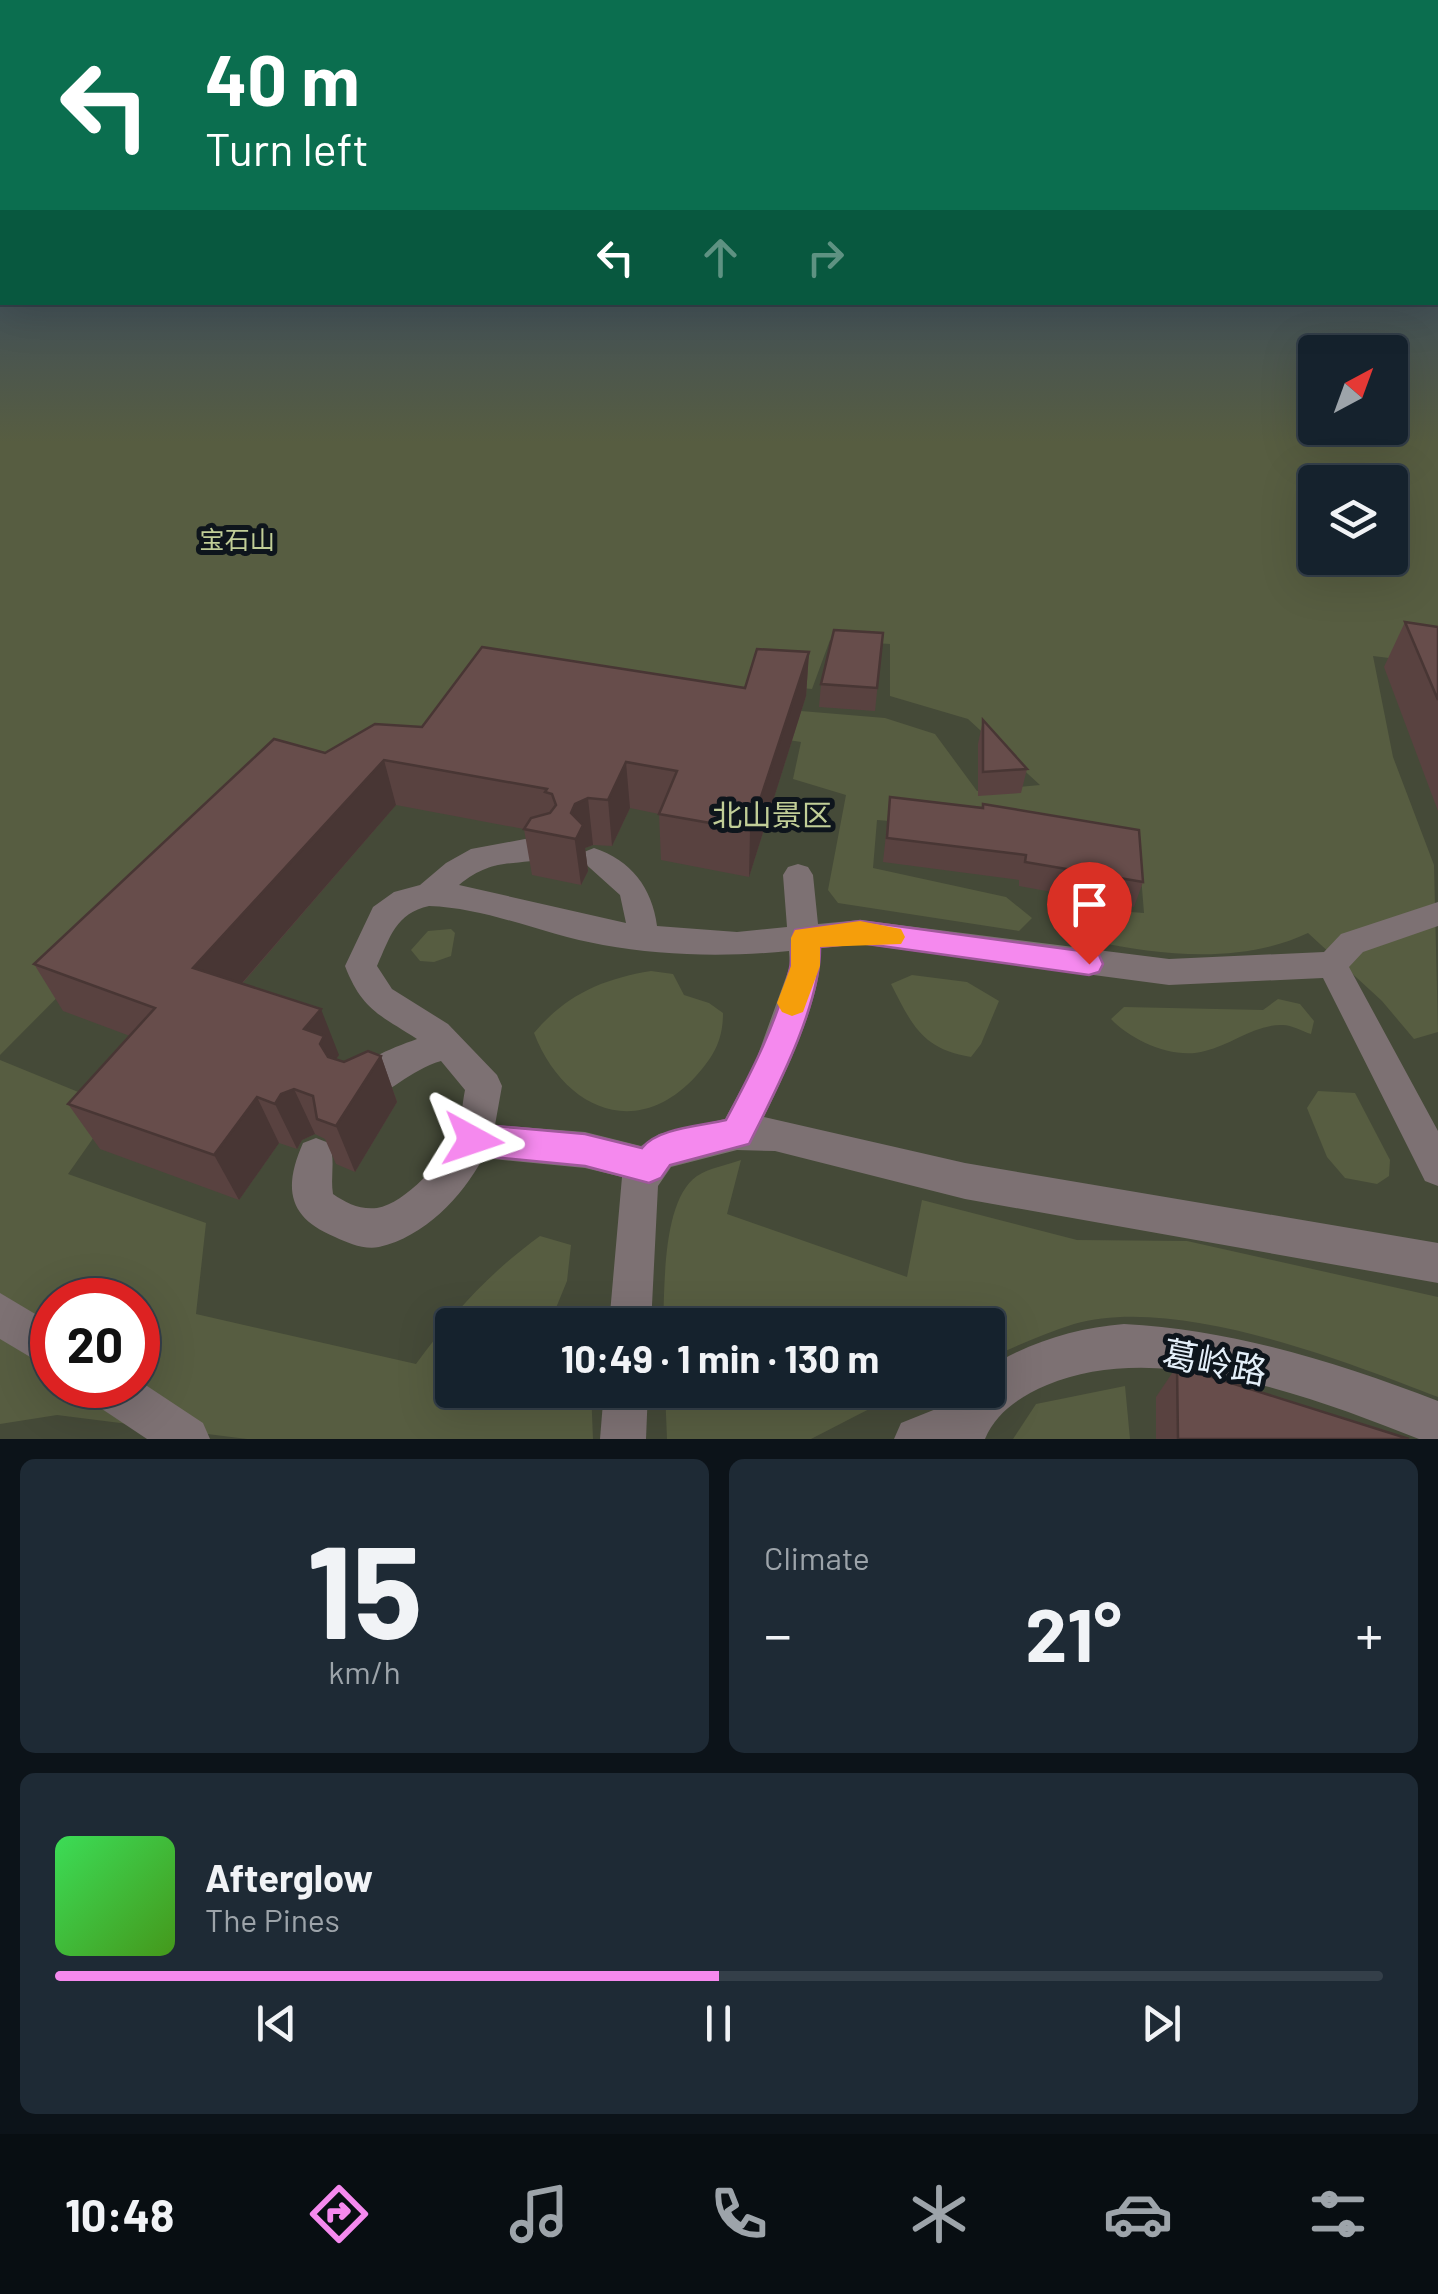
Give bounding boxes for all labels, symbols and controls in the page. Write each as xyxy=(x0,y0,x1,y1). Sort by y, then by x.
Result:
text: 40 m xyxy=(205,36,360,120)
icon: left xyxy=(40,40,170,170)
text: Turn left xyxy=(205,121,369,175)
icon: left xyxy=(588,230,643,285)
icon: ahead xyxy=(693,230,748,285)
icon: right xyxy=(798,230,853,285)
north arrow xyxy=(1298,335,1408,445)
map controls xyxy=(1298,335,1408,575)
button: layers xyxy=(1298,465,1408,575)
park label: 宝石山 xyxy=(199,524,275,554)
park label: 北山景区 xyxy=(712,796,832,832)
pin xyxy=(1047,862,1132,965)
icon: arrive xyxy=(1062,877,1117,932)
position arrow xyxy=(421,1088,525,1192)
speed limit sign: 20 xyxy=(30,1278,160,1408)
street label: 葛岭路 xyxy=(1159,1330,1271,1392)
text: 10:49 · 1 min · 130 m xyxy=(561,1335,879,1381)
text: 15 xyxy=(306,1509,423,1665)
text: Climate xyxy=(764,1538,870,1576)
text: 21° xyxy=(1025,1587,1122,1677)
text: − xyxy=(764,1600,792,1666)
text: + xyxy=(1355,1600,1383,1666)
text: km/h xyxy=(328,1652,401,1690)
text: Afterglow xyxy=(205,1854,373,1900)
text: The Pines xyxy=(205,1900,340,1938)
icon: previous xyxy=(249,1996,304,2051)
icon: pause xyxy=(691,1996,746,2051)
icon: next xyxy=(1134,1996,1189,2051)
icon: directions xyxy=(304,2179,374,2249)
icon: music xyxy=(504,2179,574,2249)
icon: phone xyxy=(704,2179,774,2249)
icon: climate xyxy=(904,2179,974,2249)
icon: car xyxy=(1103,2179,1173,2249)
icon: filters xyxy=(1303,2179,1373,2249)
text: 10:48 xyxy=(65,2187,174,2241)

